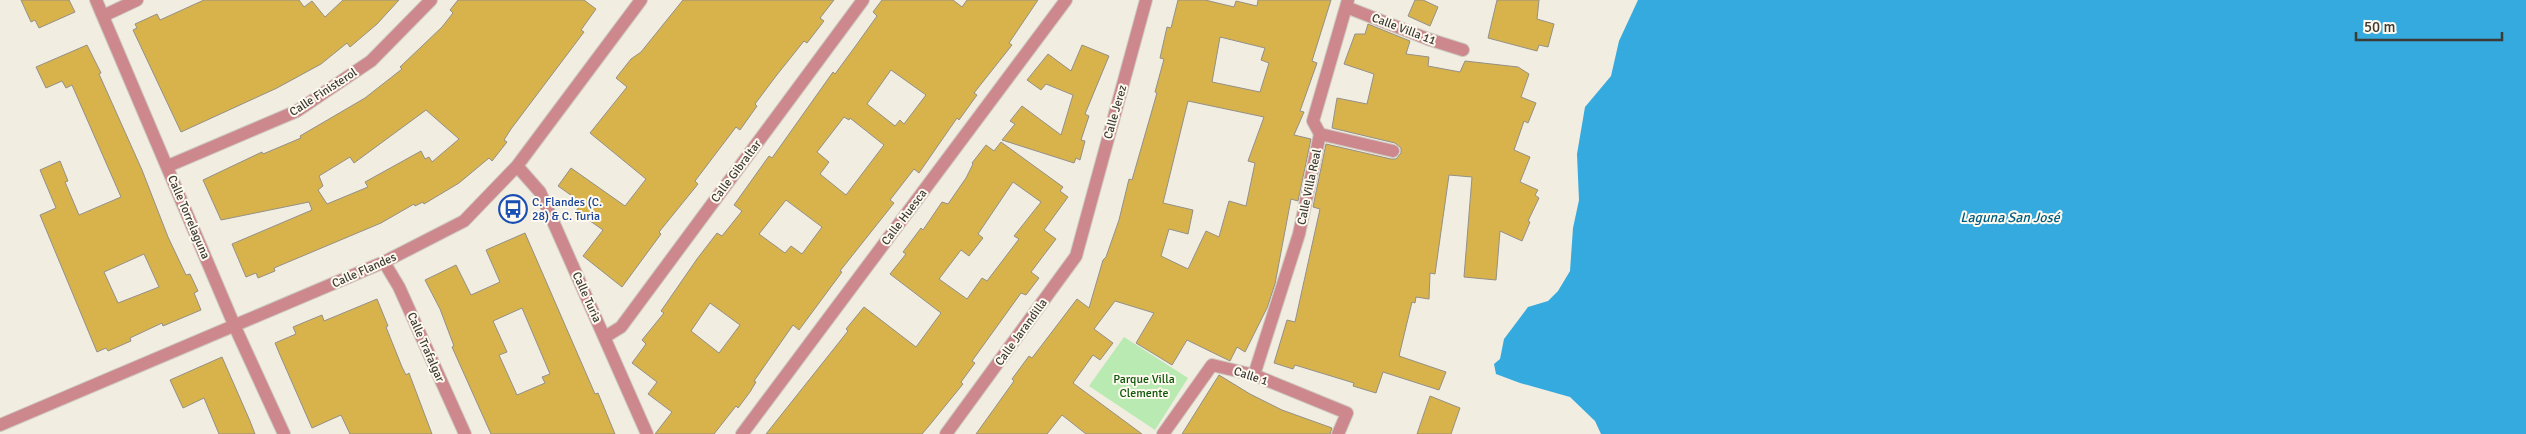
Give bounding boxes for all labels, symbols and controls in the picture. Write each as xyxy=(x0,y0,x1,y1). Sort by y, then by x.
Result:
street label: Calle Villa 11 xyxy=(1370,10,1438,49)
scale bar xyxy=(2356,10,2502,42)
text: 50 m xyxy=(2364,18,2395,36)
street label: Calle Finisterol xyxy=(287,65,360,120)
street label: Calle Jerez xyxy=(1101,83,1130,141)
street label: Calle Gibraltar xyxy=(708,137,765,206)
street label: Calle Villa Real xyxy=(1294,147,1325,226)
street label: Calle Torrelaguna xyxy=(164,173,213,261)
street label: Calle Huesca xyxy=(878,186,930,248)
bus stop icon: C. Flandes (C. 28) & C. Turia xyxy=(498,194,528,224)
place label: C. Flandes (C. 28) & C. Turia xyxy=(532,195,602,224)
water label: Laguna San José xyxy=(1960,209,2061,226)
street label: Calle Flandes xyxy=(330,250,399,291)
street label: Calle Turia xyxy=(569,269,604,325)
street label: Calle Jarandilla xyxy=(992,296,1051,369)
street label: Calle Trafalgar xyxy=(403,310,448,385)
street label: Calle 1 xyxy=(1232,364,1270,389)
park label: Parque Villa Clemente xyxy=(1113,372,1175,401)

